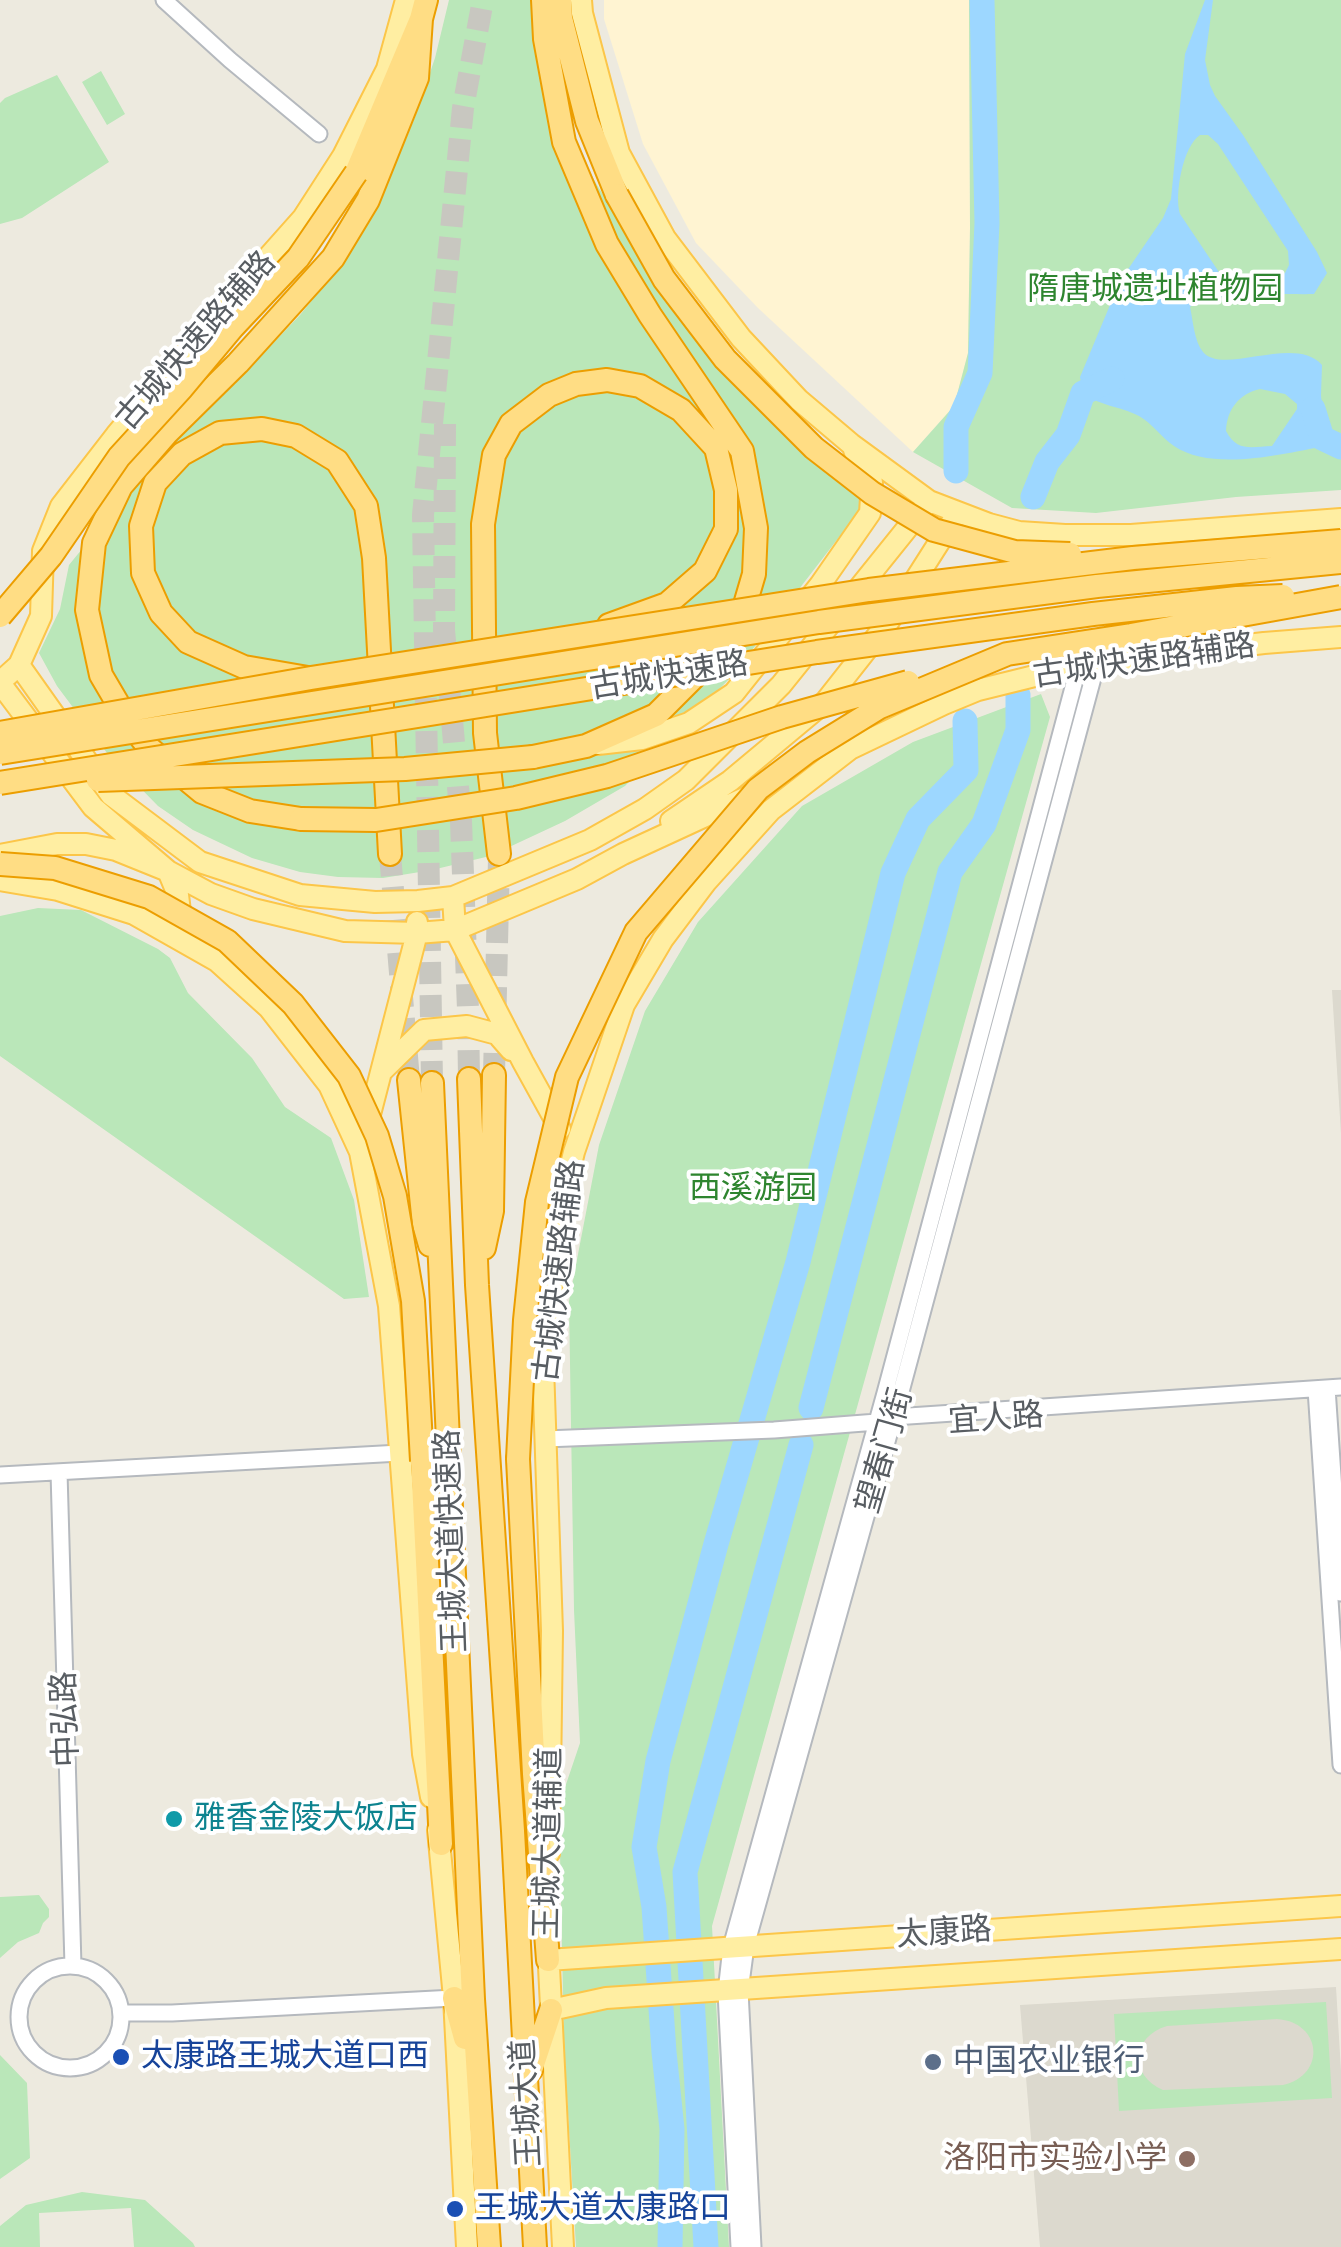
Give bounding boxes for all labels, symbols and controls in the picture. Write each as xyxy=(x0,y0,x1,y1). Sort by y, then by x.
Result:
street label: 古城快速路辅路 xyxy=(108,244,284,438)
park label: 隋唐城遗址植物园 xyxy=(1027,271,1283,309)
street label: 古城快速路辅路 xyxy=(1030,626,1258,696)
street label: 古城快速路 xyxy=(587,645,751,707)
street label: 古城快速路辅路 xyxy=(527,1157,593,1385)
park label: 西溪游园 xyxy=(689,1170,817,1208)
street label: 望春门街 xyxy=(849,1384,921,1518)
street label: 宜人路 xyxy=(947,1396,1045,1442)
street label: 王城大道快速路 xyxy=(429,1428,475,1654)
street label: 中弘路 xyxy=(45,1670,87,1768)
street label: 王城大道辅道 xyxy=(528,1747,570,1939)
place label: 雅香金陵大饭店 xyxy=(194,1800,418,1838)
marker: 雅香金陵大饭店 xyxy=(163,1808,185,1830)
street label: 太康路 xyxy=(895,1910,993,1956)
place label: 太康路王城大道口西 xyxy=(141,2038,429,2076)
street label: 王城大道 xyxy=(504,2038,550,2168)
place label: 中国农业银行 xyxy=(953,2043,1145,2081)
marker: 太康路王城大道口西 xyxy=(110,2046,132,2068)
marker: 中国农业银行 xyxy=(922,2051,944,2073)
place label: 洛阳市实验小学 xyxy=(943,2140,1167,2178)
marker: 洛阳市实验小学 xyxy=(1176,2148,1198,2170)
place label: 王城大道太康路口 xyxy=(475,2190,731,2228)
marker: 王城大道太康路口 xyxy=(444,2198,466,2220)

